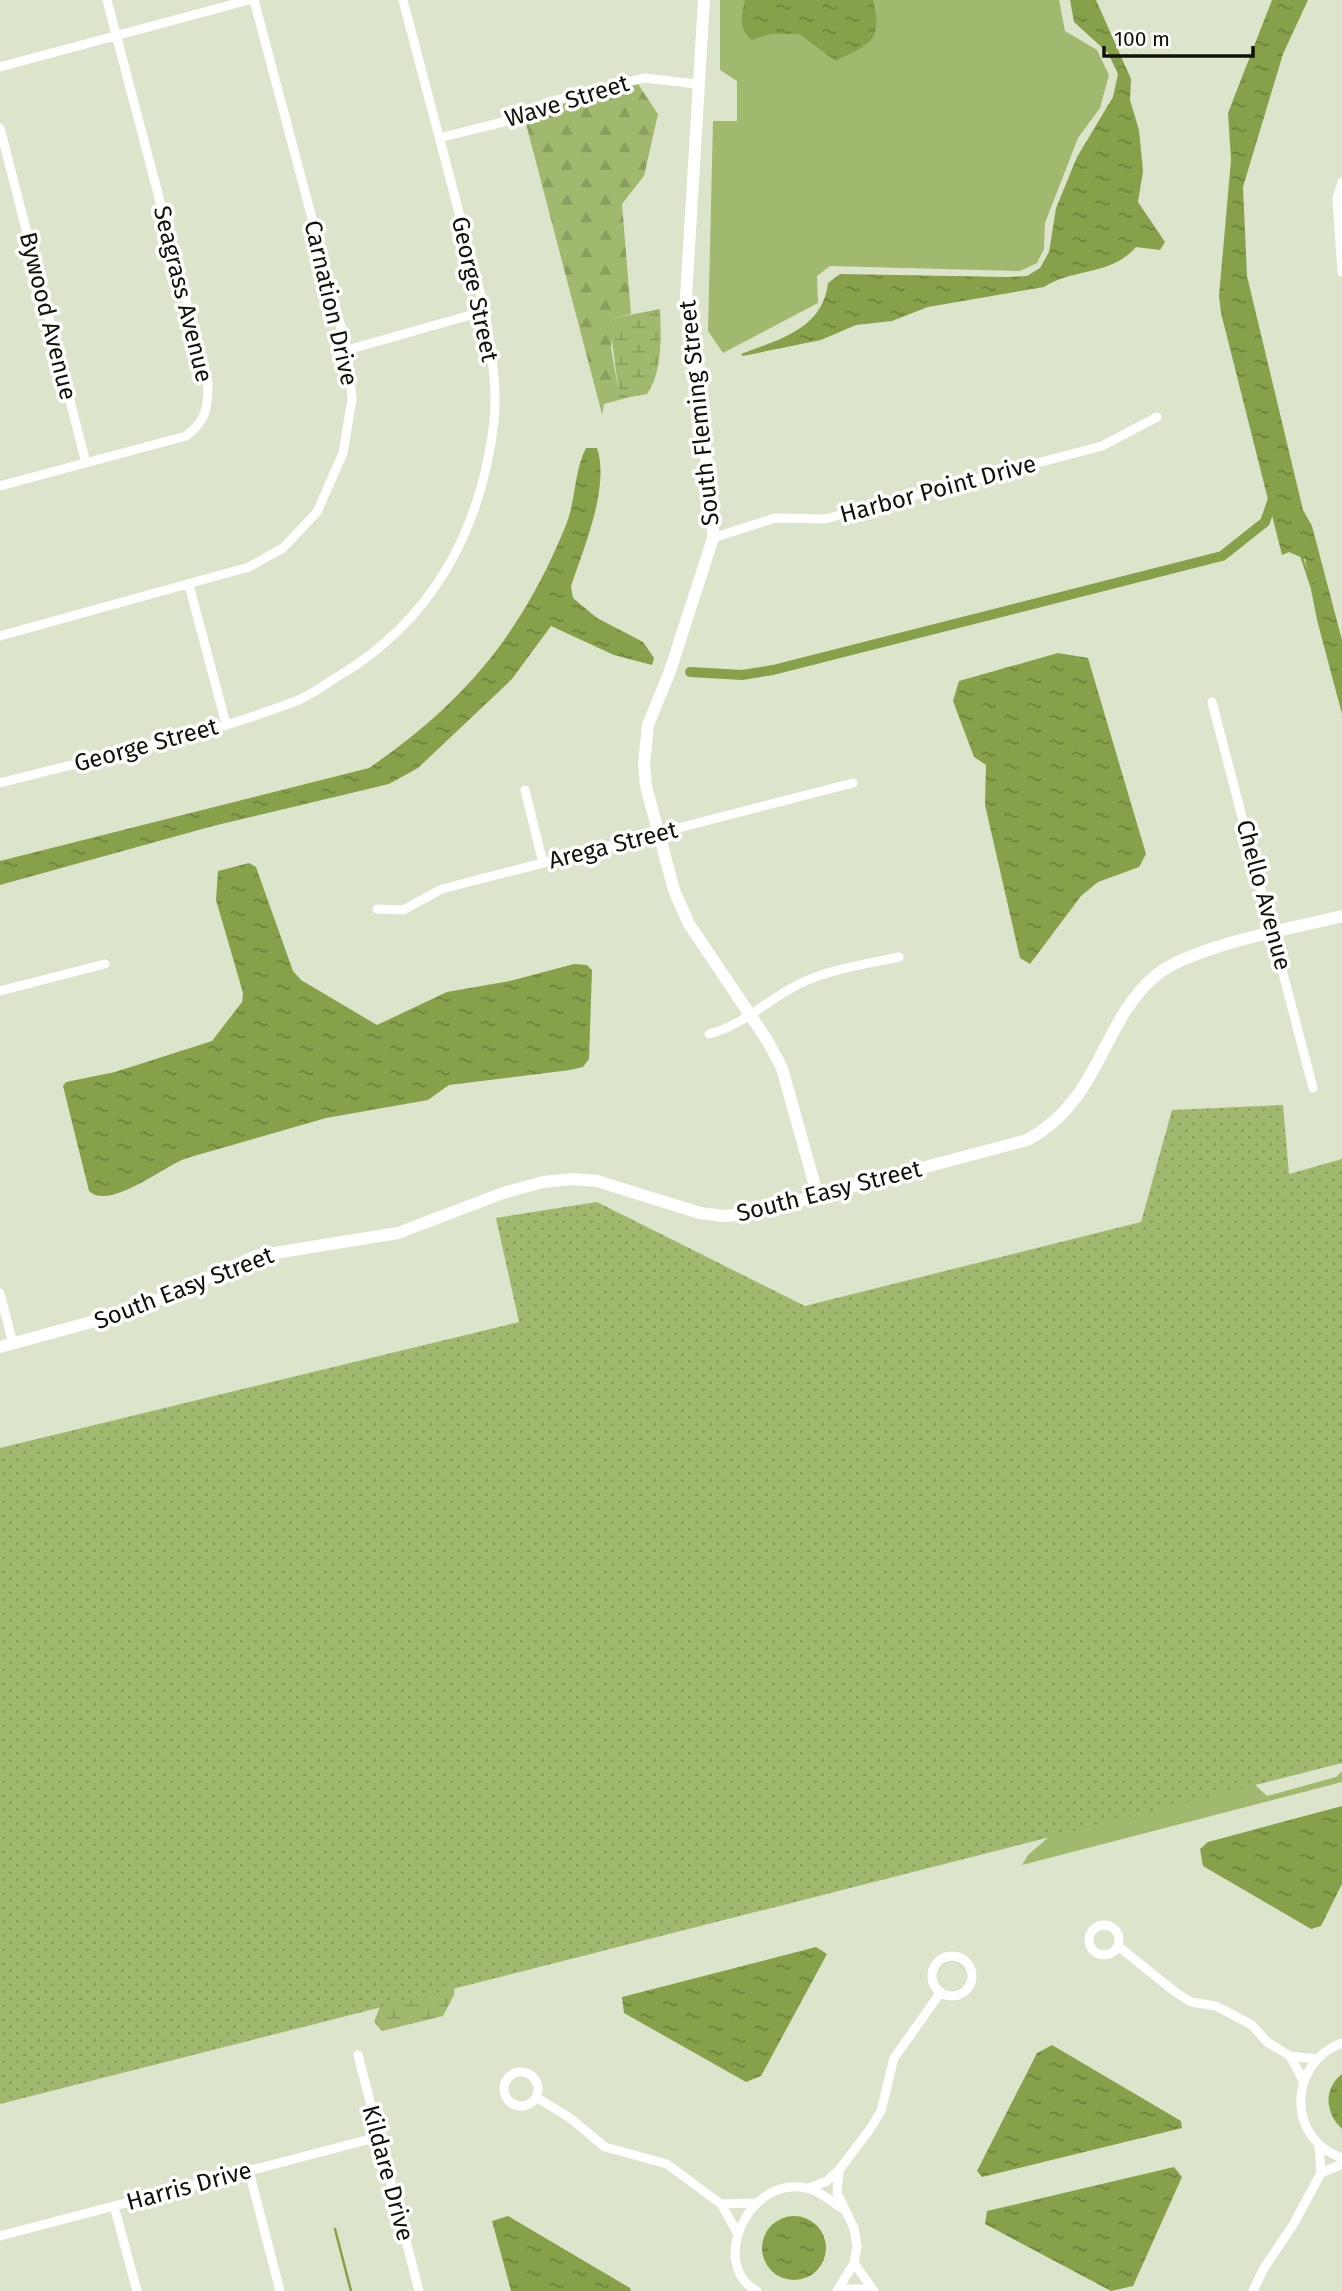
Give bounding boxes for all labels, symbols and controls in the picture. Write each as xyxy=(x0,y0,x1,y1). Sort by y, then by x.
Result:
scale bar xyxy=(1104,14,1253,58)
text: 100 m xyxy=(1114,26,1170,52)
street label: Wave Street xyxy=(502,69,633,133)
street label: Seagrass Avenue xyxy=(148,203,218,385)
street label: George Street xyxy=(446,214,504,365)
street label: Carnation Drive xyxy=(298,218,364,388)
street label: Bywood Avenue xyxy=(14,229,82,403)
street label: South Fleming Street xyxy=(673,298,725,527)
street label: Harbor Point Drive xyxy=(837,449,1039,529)
street label: George Street xyxy=(71,712,221,778)
street label: Arega Street xyxy=(546,815,681,875)
street label: Chello Avenue xyxy=(1231,817,1297,973)
street label: South Easy Street xyxy=(734,1154,925,1228)
street label: South Easy Street xyxy=(90,1241,278,1335)
street label: Kildare Drive xyxy=(356,2102,420,2244)
street label: Harris Drive xyxy=(123,2156,255,2216)

